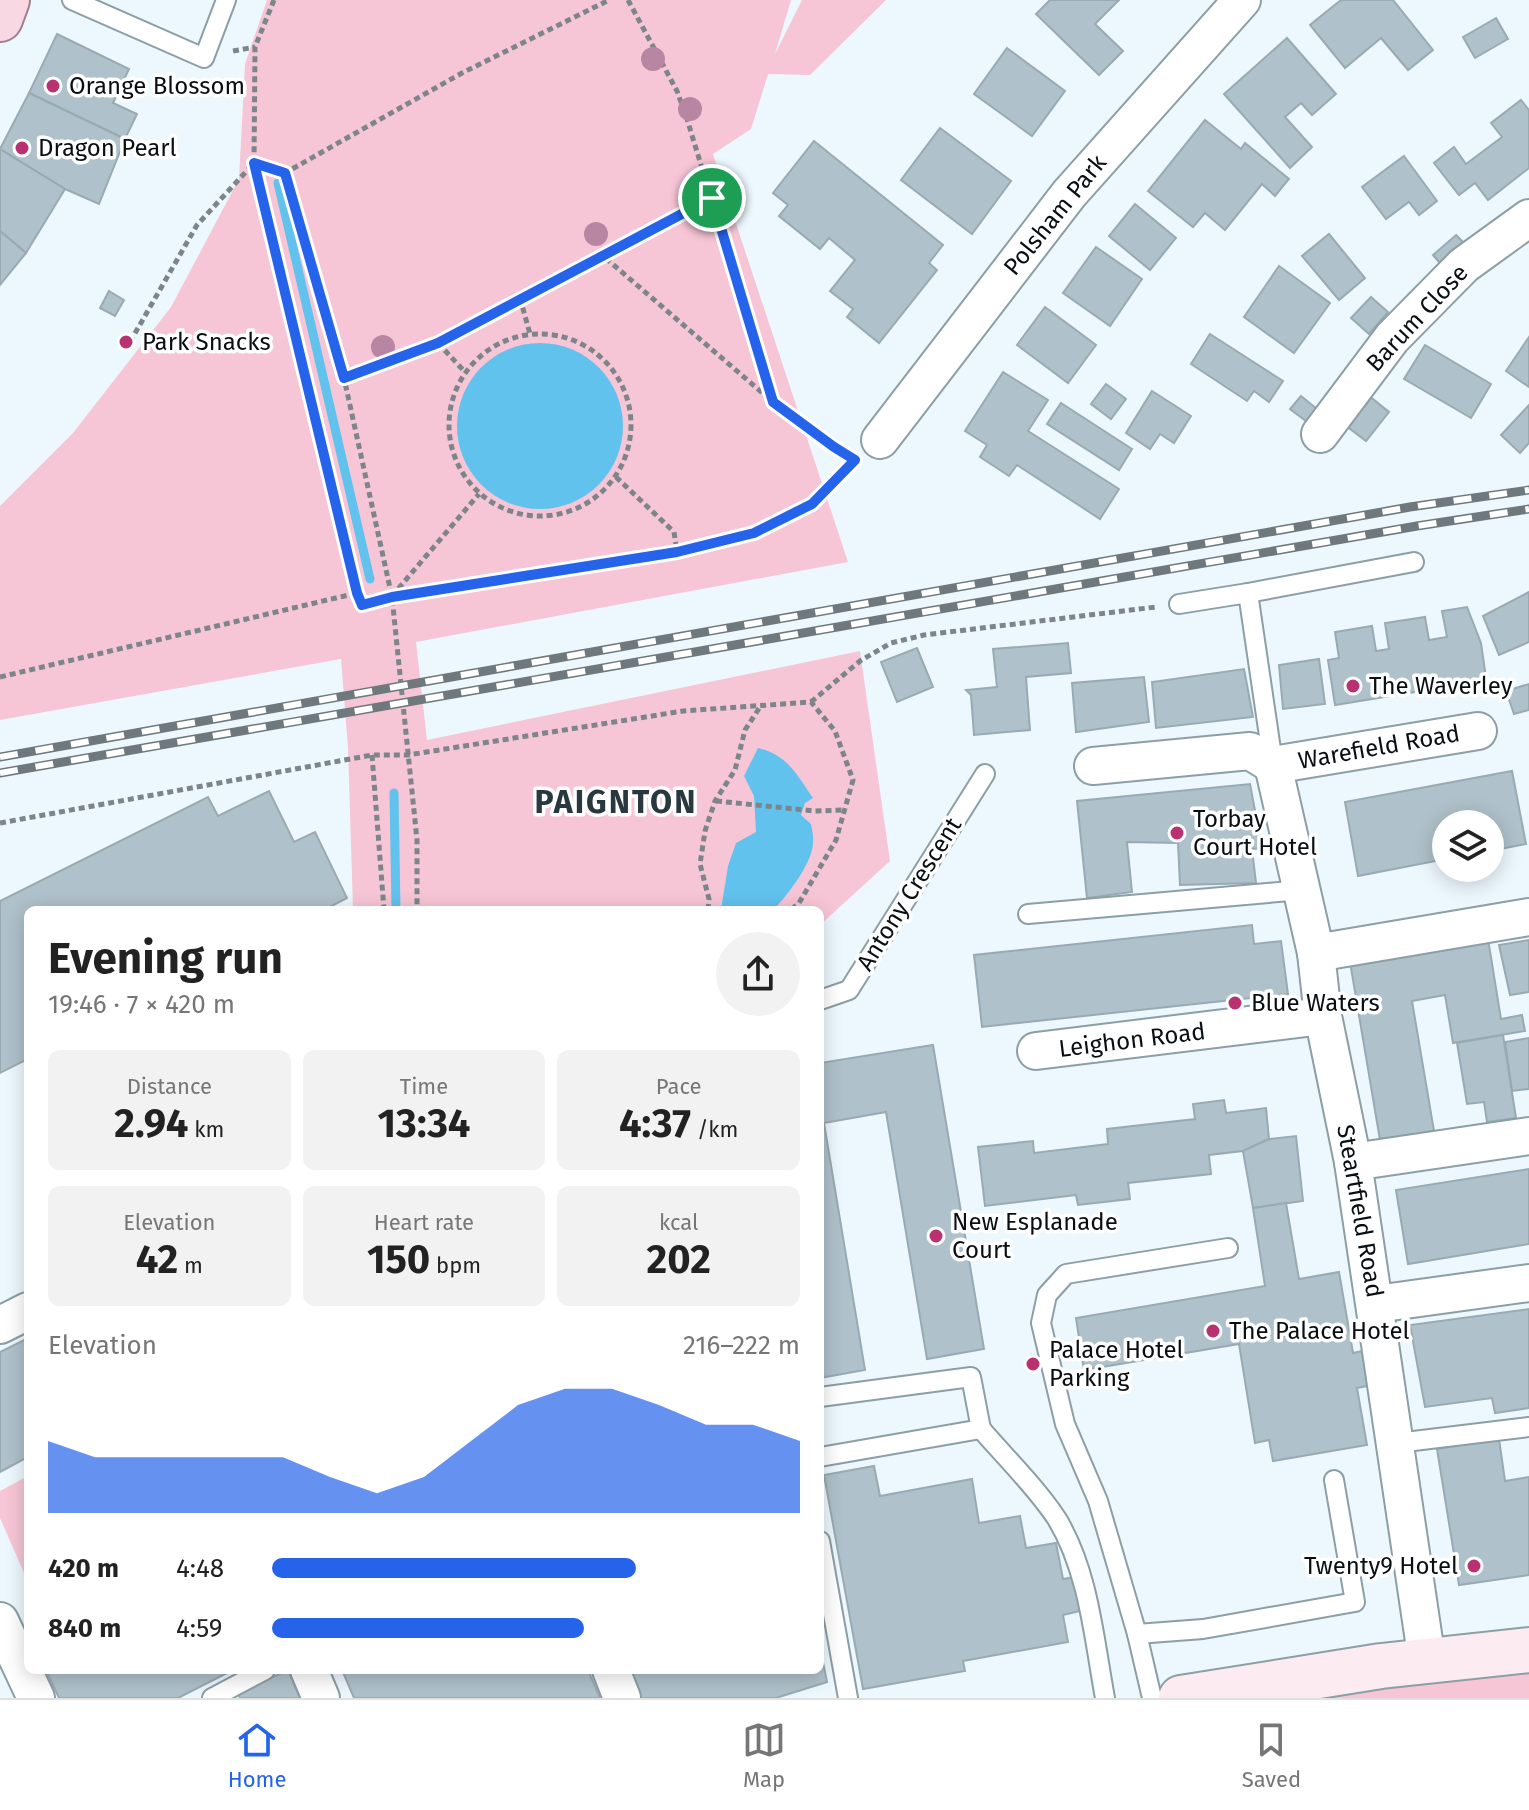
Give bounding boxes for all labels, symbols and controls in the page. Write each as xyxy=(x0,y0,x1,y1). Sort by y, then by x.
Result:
place label: Orange Blossom xyxy=(69,72,245,100)
marker: Orange Blossom xyxy=(44,77,62,95)
place label: Dragon Pearl xyxy=(38,134,177,162)
marker: Dragon Pearl xyxy=(13,139,31,157)
street label: Polsham Park xyxy=(998,149,1113,281)
pin xyxy=(678,164,746,232)
icon: arrive xyxy=(690,176,734,220)
street label: Barum Close xyxy=(1360,259,1474,377)
place label: Park Snacks xyxy=(142,328,271,356)
marker: Park Snacks xyxy=(117,333,135,351)
place label: The Waverley xyxy=(1369,672,1513,700)
marker: The Waverley xyxy=(1344,677,1362,695)
street label: Warefield Road xyxy=(1296,719,1462,775)
district label: PAIGNTON xyxy=(535,783,697,821)
place label: Torbay Court Hotel xyxy=(1193,805,1317,861)
map controls xyxy=(1432,810,1504,882)
button: layers xyxy=(1432,810,1504,882)
street label: Antony Crescent xyxy=(851,812,967,976)
marker: Torbay Court Hotel xyxy=(1168,824,1186,842)
text: Evening run xyxy=(48,932,283,985)
button: share xyxy=(716,932,800,1016)
text: 19:46 · 7 × 420 m xyxy=(48,989,235,1020)
place label: Blue Waters xyxy=(1251,989,1380,1017)
marker: Blue Waters xyxy=(1226,994,1244,1012)
street label: Leighon Road xyxy=(1057,1017,1207,1063)
text: Distance xyxy=(127,1073,212,1100)
text: Time xyxy=(400,1073,448,1100)
text: Pace xyxy=(656,1073,701,1100)
text: 2.94 xyxy=(114,1100,188,1148)
text: 13:34 xyxy=(378,1100,470,1148)
text: 4:37 xyxy=(619,1100,691,1148)
text: km xyxy=(188,1116,224,1143)
text: /km xyxy=(691,1116,738,1143)
street label: Steartfield Road xyxy=(1331,1122,1389,1300)
place label: New Esplanade Court xyxy=(952,1208,1118,1264)
text: Elevation xyxy=(123,1209,215,1236)
text: Heart rate xyxy=(374,1209,474,1236)
text: kcal xyxy=(659,1209,698,1236)
marker: New Esplanade Court xyxy=(927,1227,945,1245)
text: 42 xyxy=(136,1236,178,1284)
text: 150 xyxy=(367,1236,430,1284)
text: 202 xyxy=(647,1236,711,1284)
text: m xyxy=(178,1252,203,1279)
text: bpm xyxy=(430,1252,481,1279)
place label: The Palace Hotel xyxy=(1229,1317,1410,1345)
marker: The Palace Hotel xyxy=(1204,1322,1222,1340)
text: Elevation xyxy=(48,1330,157,1361)
text: 216–222 m xyxy=(683,1330,800,1361)
place label: Palace Hotel Parking xyxy=(1049,1336,1184,1392)
marker: Palace Hotel Parking xyxy=(1024,1355,1042,1373)
place label: Twenty9 Hotel xyxy=(1304,1552,1458,1580)
text: 420 m xyxy=(48,1553,119,1584)
text: 4:48 xyxy=(176,1553,224,1584)
marker: Twenty9 Hotel xyxy=(1465,1557,1483,1575)
text: 840 m xyxy=(48,1613,121,1644)
text: 4:59 xyxy=(176,1613,222,1644)
tab: Home xyxy=(228,1718,286,1793)
tab: Map xyxy=(742,1718,786,1793)
tab: Saved xyxy=(1242,1718,1301,1793)

